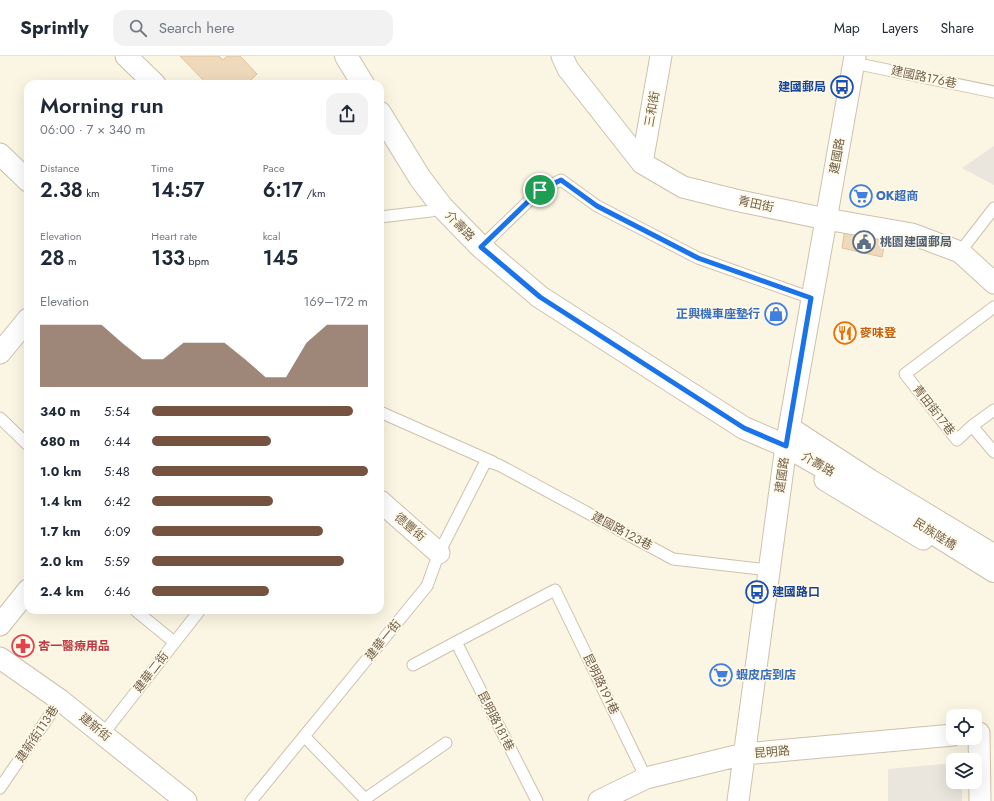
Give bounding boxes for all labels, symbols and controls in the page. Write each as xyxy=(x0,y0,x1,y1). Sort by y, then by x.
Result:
search box xyxy=(113,10,393,46)
text: Sprintly xyxy=(20,14,89,41)
icon: search xyxy=(127,17,149,39)
text: Search here xyxy=(159,17,235,39)
text: Map xyxy=(834,18,860,38)
text: Layers xyxy=(882,18,918,38)
text: Share xyxy=(940,18,974,38)
street label: 建國路176巷 xyxy=(890,61,958,93)
bus stop icon: 建國郵局 xyxy=(829,74,855,100)
place label: 建國郵局 xyxy=(778,78,826,96)
text: Morning run xyxy=(40,89,164,121)
street label: 三和街 xyxy=(640,90,664,128)
button: share xyxy=(326,93,368,135)
text: 06:00 · 7 × 340 m xyxy=(40,120,145,139)
street label: 建國路 xyxy=(825,137,849,175)
text: Distance xyxy=(40,160,79,176)
text: Time xyxy=(151,160,174,176)
text: Pace xyxy=(263,160,285,176)
pin xyxy=(523,173,557,207)
text: 2.38 xyxy=(40,176,83,205)
text: 14:57 xyxy=(151,176,205,205)
text: 6:17 xyxy=(263,176,303,205)
icon: arrive xyxy=(529,179,551,201)
supermarket icon: OK超商 xyxy=(848,183,874,209)
text: km xyxy=(83,185,100,201)
text: /km xyxy=(303,185,326,201)
place label: OK超商 xyxy=(876,187,918,205)
street label: 青田街 xyxy=(737,191,775,217)
street label: 介壽路 xyxy=(441,207,479,245)
text: Elevation xyxy=(40,228,82,244)
text: Heart rate xyxy=(151,228,197,244)
text: kcal xyxy=(263,228,280,244)
public building icon: 桃園建國郵局 xyxy=(851,229,877,255)
place label: 桃園建國郵局 xyxy=(880,233,952,251)
text: 28 xyxy=(40,244,65,273)
text: 133 xyxy=(151,244,185,273)
text: 145 xyxy=(263,244,298,273)
text: m xyxy=(65,253,77,269)
text: bpm xyxy=(185,253,209,269)
text: Elevation xyxy=(40,292,89,311)
text: 169–172 m xyxy=(303,292,368,311)
shop icon: 正興機車座墊行 xyxy=(763,301,789,327)
place label: 正興機車座墊行 xyxy=(676,305,760,323)
restaurant icon: 麥味登 xyxy=(832,320,858,346)
place label: 麥味登 xyxy=(860,324,897,342)
street label: 青田街17巷 xyxy=(909,381,959,439)
text: 340 m xyxy=(40,402,80,421)
text: 5:54 xyxy=(104,402,130,421)
text: 680 m xyxy=(40,432,80,451)
text: 6:44 xyxy=(104,432,131,451)
street label: 介壽路 xyxy=(798,447,838,481)
street label: 建國路 xyxy=(771,456,793,494)
text: 1.0 km xyxy=(40,462,81,481)
text: 5:48 xyxy=(104,462,130,481)
text: 1.4 km xyxy=(40,492,82,511)
text: 6:42 xyxy=(104,492,130,511)
street label: 建國路123巷 xyxy=(588,507,656,555)
street label: 德豐街 xyxy=(391,508,429,546)
street label: 民族陸橋 xyxy=(910,514,960,554)
text: 1.7 km xyxy=(40,522,81,541)
text: 6:09 xyxy=(104,522,131,541)
text: 2.0 km xyxy=(40,552,83,571)
text: 5:59 xyxy=(104,552,130,571)
bus stop icon: 建國路口 xyxy=(744,579,770,605)
text: 2.4 km xyxy=(40,582,84,601)
text: 6:46 xyxy=(104,582,130,601)
place label: 建國路口 xyxy=(772,583,820,601)
street label: 建華一街 xyxy=(361,616,405,664)
pharmacy icon: 杏一醫療用品 xyxy=(10,633,36,659)
place label: 杏一醫療用品 xyxy=(38,637,110,655)
street label: 建華二街 xyxy=(129,648,173,696)
street label: 昆明路191巷 xyxy=(579,651,623,717)
supermarket icon: 蝦皮店到店 xyxy=(708,662,734,688)
place label: 蝦皮店到店 xyxy=(736,666,796,684)
street label: 昆明路181巷 xyxy=(473,688,519,754)
street label: 建新街113巷 xyxy=(11,702,63,766)
street label: 建新街 xyxy=(75,709,115,745)
map controls xyxy=(946,709,982,789)
button: locate xyxy=(946,709,982,745)
street label: 昆明路 xyxy=(753,741,791,763)
button: layers xyxy=(946,753,982,789)

